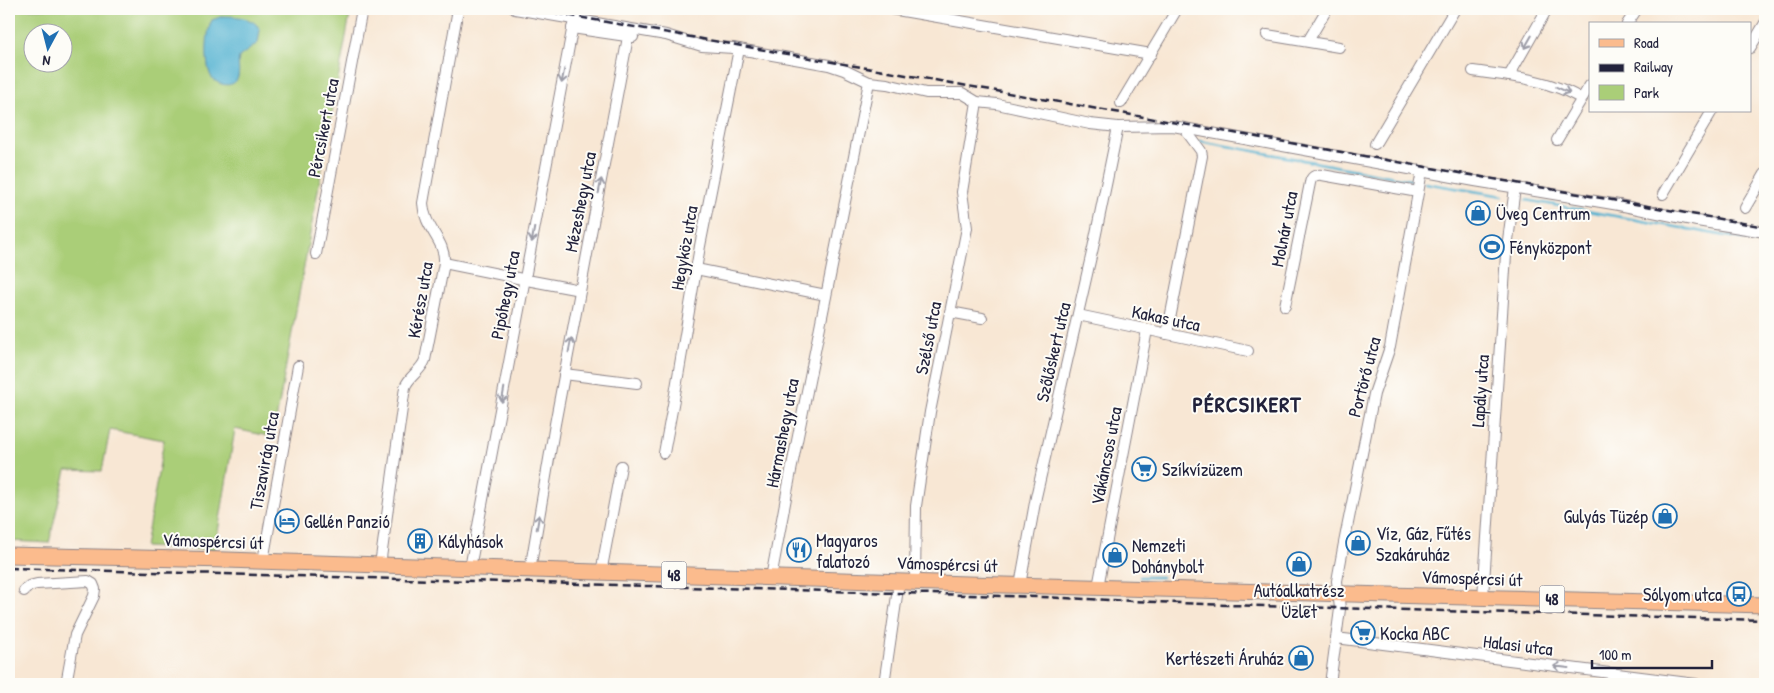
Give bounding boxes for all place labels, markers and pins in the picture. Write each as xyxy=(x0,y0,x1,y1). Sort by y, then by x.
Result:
shop icon: Üveg Centrum xyxy=(1465,200,1491,226)
place label: Üveg Centrum xyxy=(1496,201,1590,226)
sports icon: Fényközpont xyxy=(1479,234,1505,260)
place label: Fényközpont xyxy=(1509,235,1592,260)
supermarket icon: Szíkvízüzem xyxy=(1131,456,1157,482)
place label: Szíkvízüzem xyxy=(1162,457,1243,482)
shop icon: Gulyás Tüzép xyxy=(1652,503,1678,529)
place label: Gulyás Tüzép xyxy=(1563,504,1648,529)
hotel icon: Gellén Panzió xyxy=(274,508,300,534)
place label: Gellén Panzió xyxy=(304,509,390,534)
place label: Víz, Gáz, Fűtés Szakáruház xyxy=(1376,521,1471,567)
building icon: Kályhások xyxy=(407,528,433,554)
place label: Magyaros falatozó xyxy=(816,528,878,574)
place label: Kályhások xyxy=(438,529,504,554)
shop icon: Víz, Gáz, Fűtés Szakáruház xyxy=(1345,530,1371,556)
place label: Nemzeti Dohánybolt xyxy=(1132,533,1205,579)
restaurant icon: Magyaros falatozó xyxy=(786,537,812,563)
shop icon: Nemzeti Dohánybolt xyxy=(1102,542,1128,568)
shop icon: Autóalkatrész Üzlet xyxy=(1286,551,1312,577)
place label: Autóalkatrész Üzlet xyxy=(1254,578,1345,624)
bus stop icon: Sólyom utca xyxy=(1726,581,1752,607)
place label: Sólyom utca xyxy=(1643,582,1722,607)
supermarket icon: Kocka ABC xyxy=(1350,620,1376,646)
place label: Kocka ABC xyxy=(1380,621,1450,646)
shop icon: Kertészeti Áruház xyxy=(1288,645,1314,671)
place label: Kertészeti Áruház xyxy=(1166,646,1284,671)

